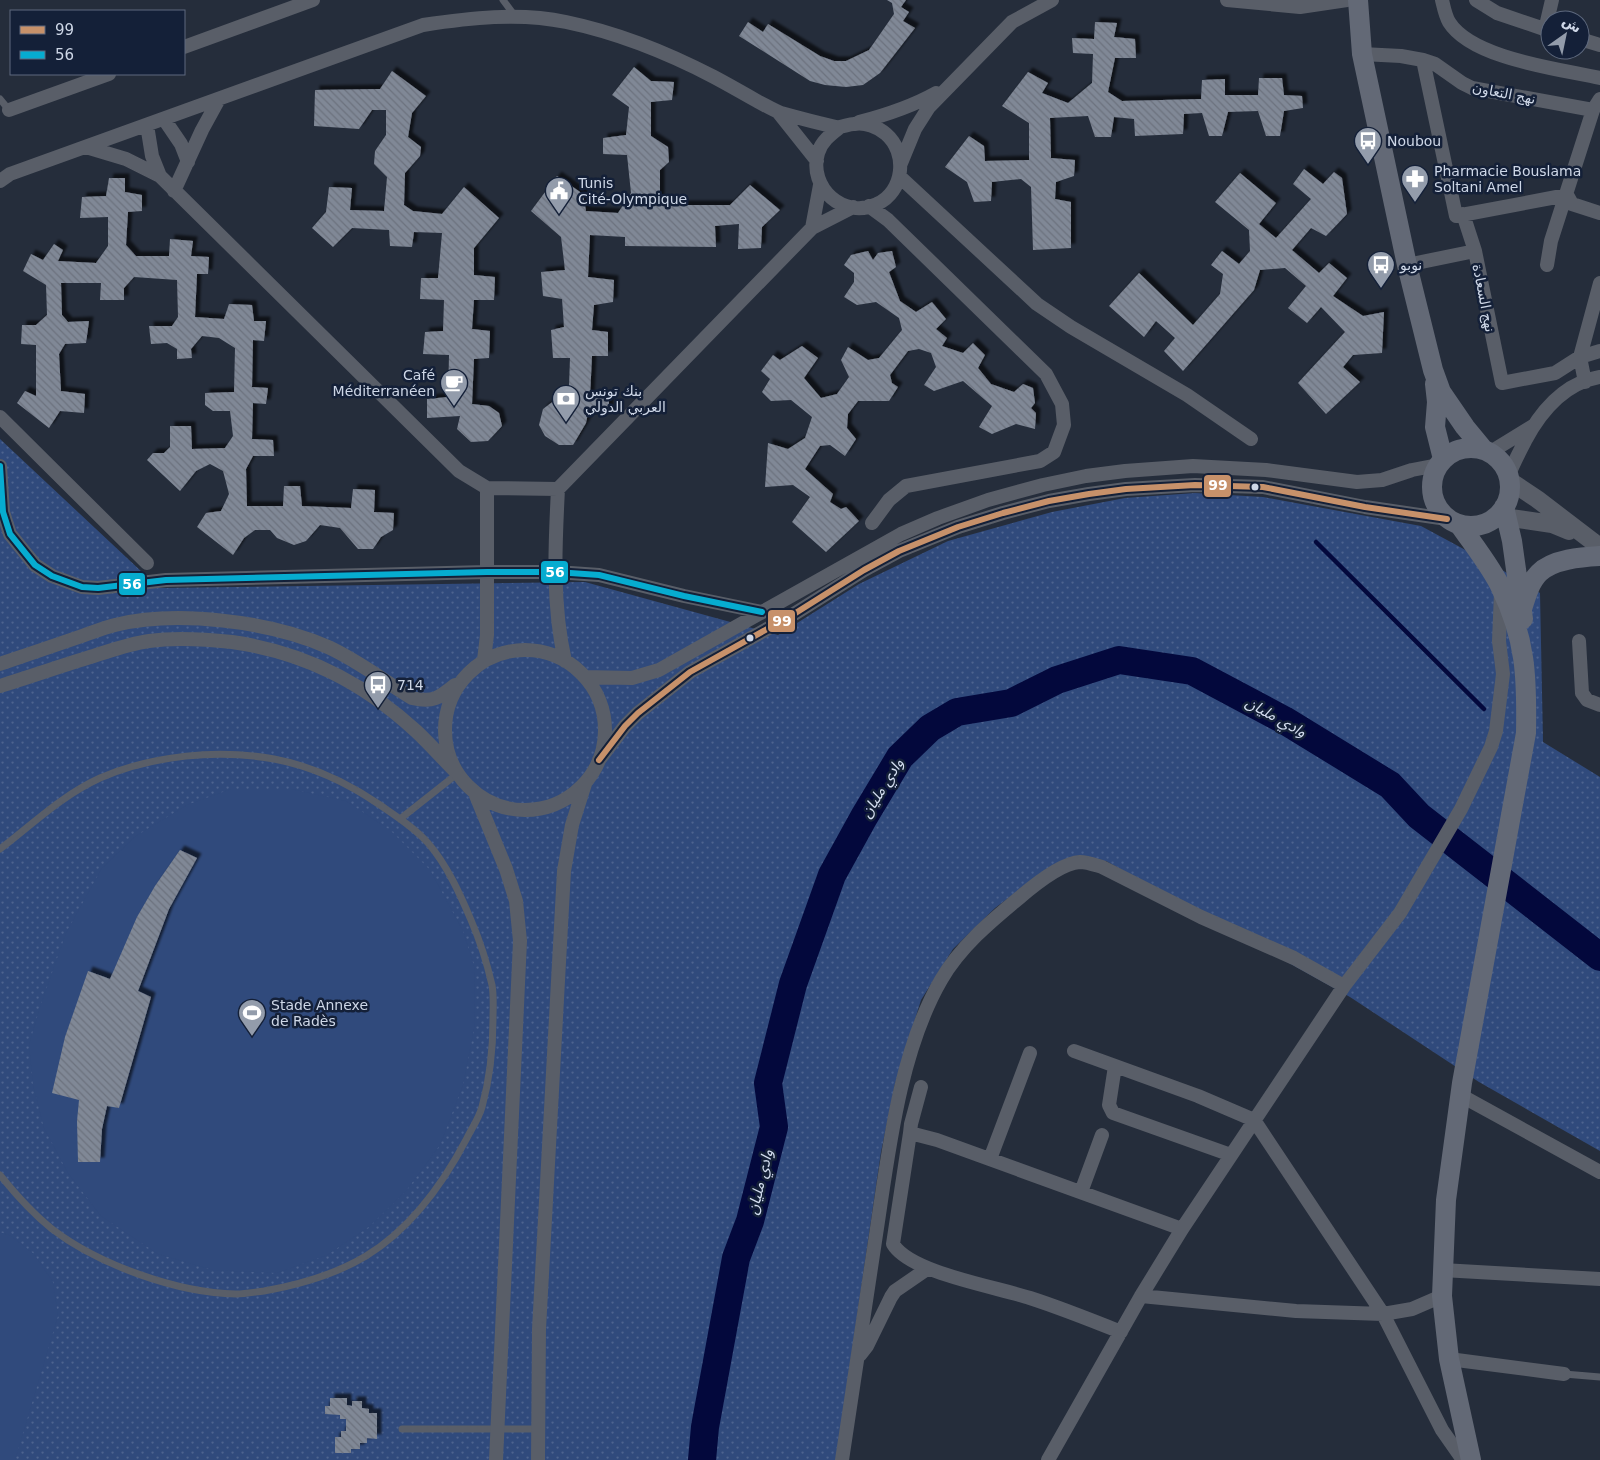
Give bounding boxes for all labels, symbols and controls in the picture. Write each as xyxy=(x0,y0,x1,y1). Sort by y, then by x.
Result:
legend xyxy=(10,10,185,75)
north arrow xyxy=(1540,10,1590,60)
text: ش xyxy=(1560,12,1585,36)
text: 99 xyxy=(55,21,74,39)
text: 56 xyxy=(55,46,74,64)
street label: نهج التعاون xyxy=(1471,79,1537,108)
bus stop icon: Noubou xyxy=(1353,126,1383,165)
place label: Noubou xyxy=(1387,133,1441,149)
place label: Pharmacie Bouslama Soltani Amel xyxy=(1434,163,1581,195)
pharmacy icon: Pharmacie Bouslama Soltani Amel xyxy=(1400,164,1430,203)
place label: Tunis Cité-Olympique xyxy=(577,175,687,207)
public building icon: Tunis Cité-Olympique xyxy=(544,176,574,215)
bus stop icon: نوبو xyxy=(1366,250,1396,289)
place label: نوبو xyxy=(1399,257,1422,274)
street label: نهج السعادة xyxy=(1469,263,1498,334)
place label: Café Méditerranéen xyxy=(333,367,435,399)
cafe icon: Café Méditerranéen xyxy=(439,368,469,407)
place label: بنك تونس العربي الدولي xyxy=(585,383,666,416)
bank icon: بنك تونس العربي الدولي xyxy=(551,384,581,423)
line badge: 99 xyxy=(1203,474,1232,498)
text: 99 xyxy=(1208,477,1228,493)
unlabelled marker xyxy=(1250,482,1260,492)
line badge: 56 xyxy=(540,560,569,584)
text: 56 xyxy=(545,564,565,580)
line badge: 56 xyxy=(118,572,146,596)
text: 56 xyxy=(122,576,142,592)
line badge: 99 xyxy=(767,609,796,633)
text: 99 xyxy=(772,613,792,629)
unlabelled marker xyxy=(745,633,755,643)
bus stop icon: 714 xyxy=(363,670,393,709)
place label: 714 xyxy=(397,677,424,693)
water label: وادي مليان xyxy=(1241,693,1310,743)
water label: وادي مليان xyxy=(857,755,909,822)
place label: Stade Annexe de Radès xyxy=(271,997,368,1029)
sports icon: Stade Annexe de Radès xyxy=(237,998,267,1037)
water label: وادي مليان xyxy=(743,1147,779,1217)

